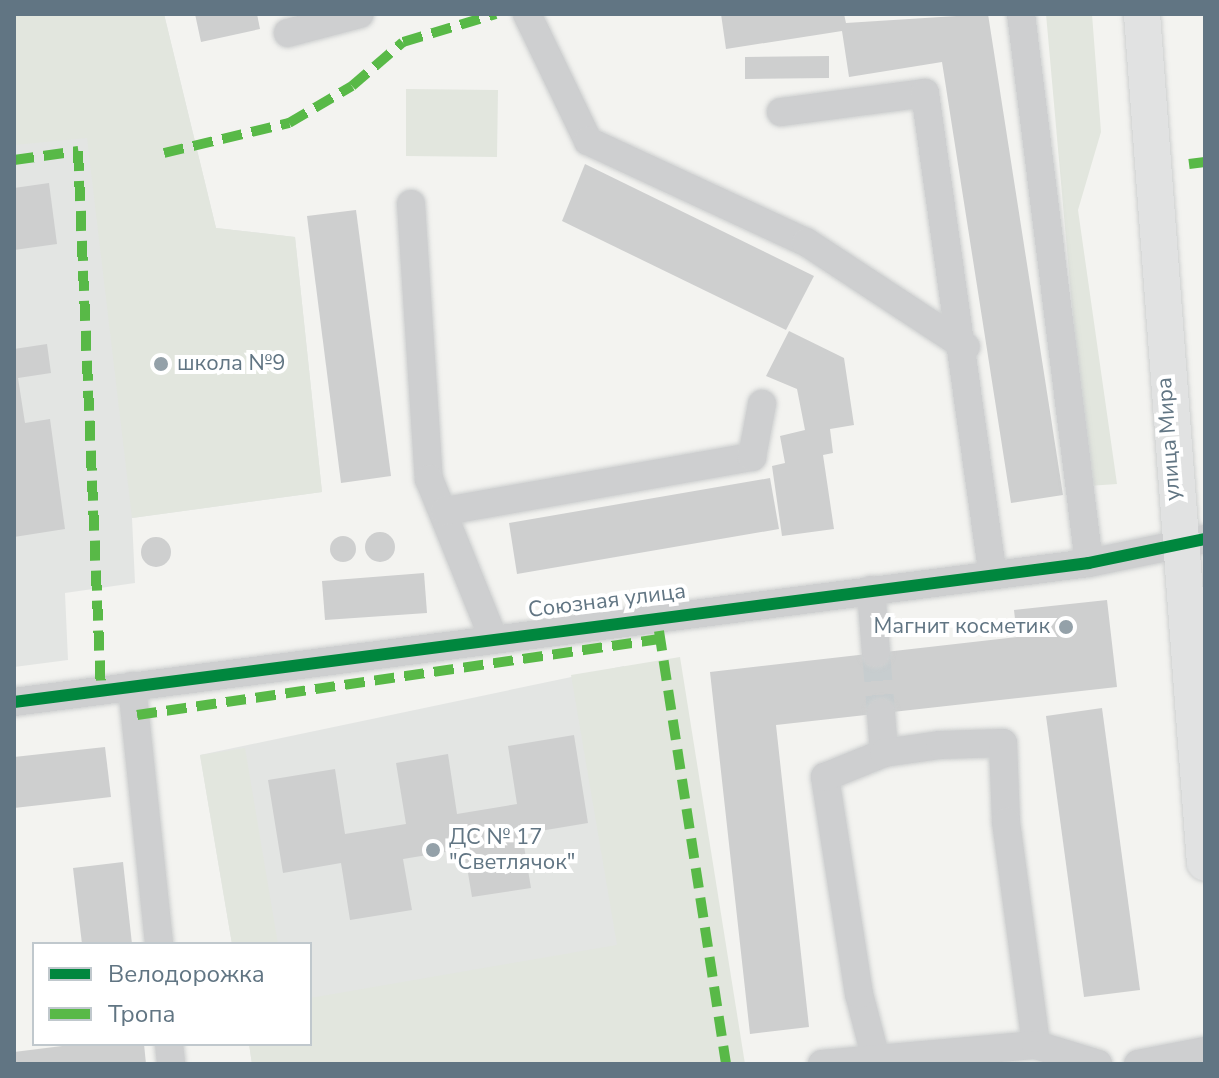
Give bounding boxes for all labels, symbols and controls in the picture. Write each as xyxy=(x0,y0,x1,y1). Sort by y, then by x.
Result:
place label: школа №9 xyxy=(177,351,285,377)
marker: школа №9 xyxy=(152,355,170,373)
street label: улица Мира xyxy=(1152,376,1186,502)
street label: Союзная улица xyxy=(527,578,687,624)
place label: Магнит косметик xyxy=(874,614,1050,640)
marker: Магнит косметик xyxy=(1057,618,1075,636)
place label: ДС № 17 "Светлячок" xyxy=(449,824,575,876)
marker: ДС № 17 "Светлячок" xyxy=(424,841,442,859)
legend xyxy=(32,942,312,1046)
text: Велодорожка xyxy=(108,958,265,990)
text: Тропа xyxy=(108,998,175,1030)

